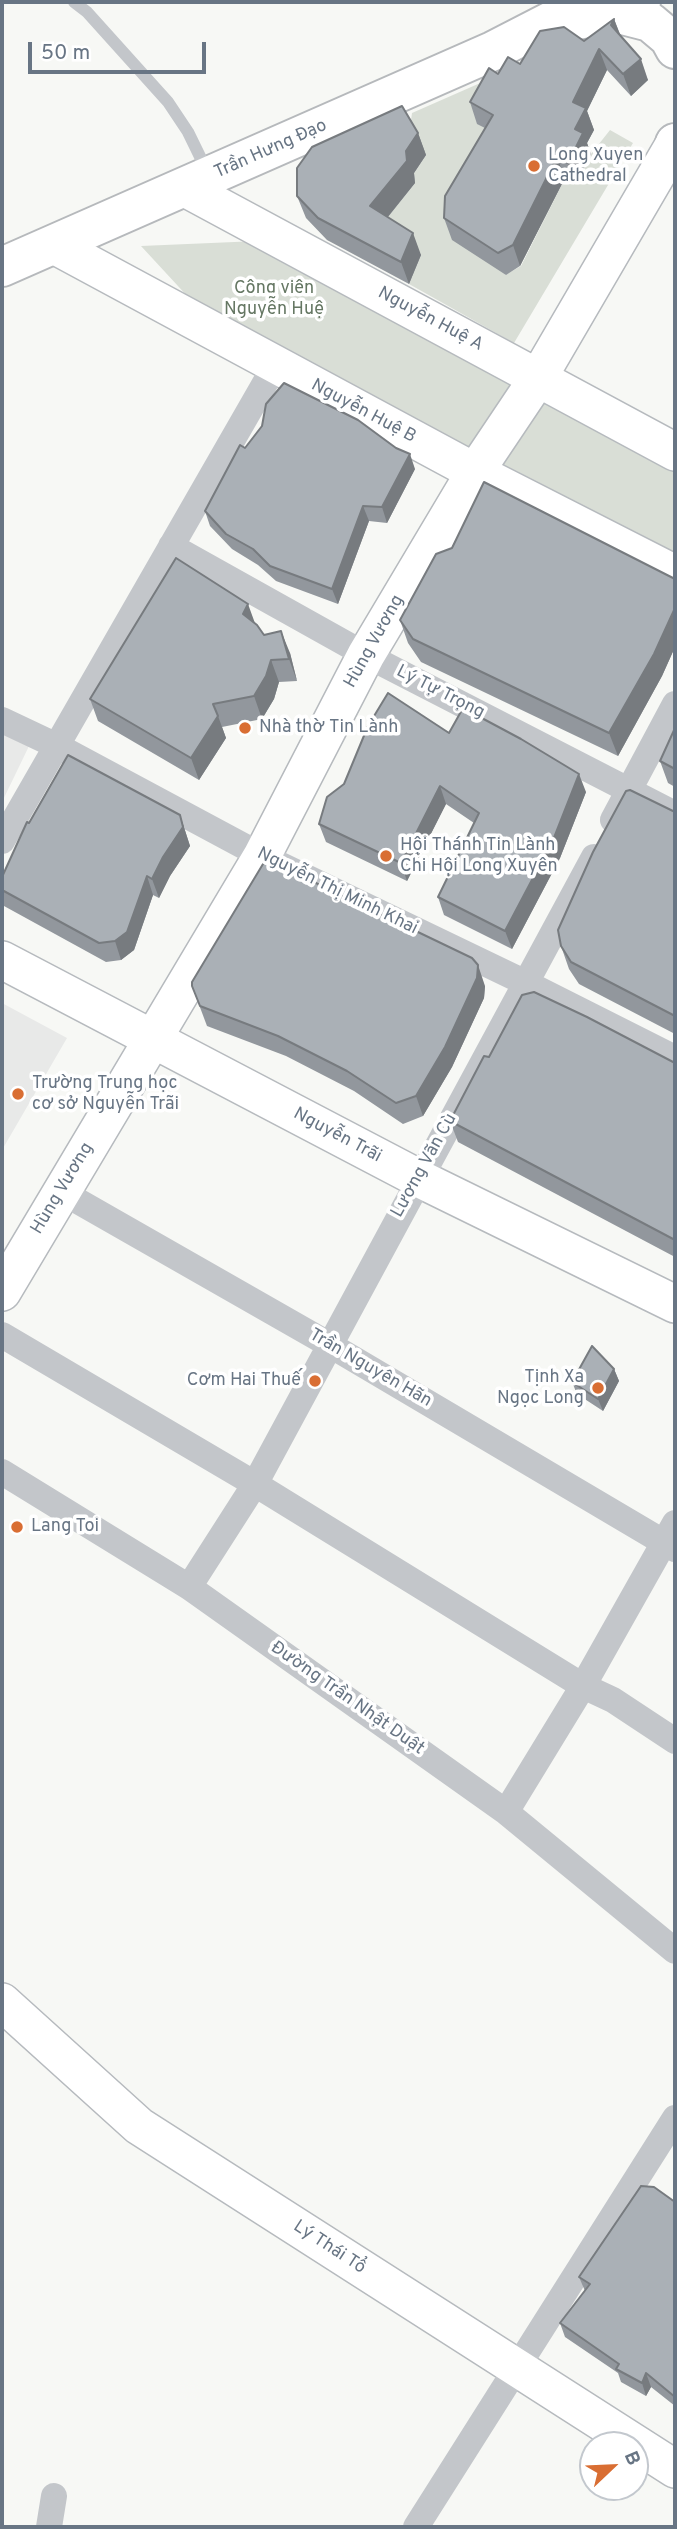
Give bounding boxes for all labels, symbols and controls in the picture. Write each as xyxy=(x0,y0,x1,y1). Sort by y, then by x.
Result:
scale bar xyxy=(32,28,210,72)
text: 50 m xyxy=(41,40,90,67)
street label: Trần Hưng Đạo xyxy=(211,116,331,184)
place label: Long Xuyen Cathedral xyxy=(548,145,643,188)
marker: Long Xuyen Cathedral xyxy=(526,158,542,174)
park label: Công viên Nguyễn Huệ xyxy=(224,278,324,320)
street label: Nguyễn Huệ A xyxy=(374,283,486,357)
street label: Nguyễn Huệ B xyxy=(307,375,419,449)
street label: Hùng Vương xyxy=(341,592,409,692)
street label: Lý Tự Trọng xyxy=(392,662,488,724)
place label: Nhà thờ Tin Lành xyxy=(259,717,398,739)
marker: Nhà thờ Tin Lành xyxy=(237,720,253,736)
place label: Hội Thánh Tin Lành Chi Hội Long Xuyên xyxy=(400,835,558,878)
street label: Nguyễn Thị Minh Khai xyxy=(253,844,421,940)
marker: Hội Thánh Tin Lành Chi Hội Long Xuyên xyxy=(378,848,394,864)
place label: Trường Trung học cơ sở Nguyễn Trãi xyxy=(32,1073,179,1116)
marker: Trường Trung học cơ sở Nguyễn Trãi xyxy=(10,1086,26,1102)
street label: Nguyễn Trãi xyxy=(289,1104,385,1168)
street label: Lương Vãn Cù xyxy=(388,1110,462,1222)
street label: Hùng Vương xyxy=(27,1139,99,1239)
street label: Trần Nguyên Hãn xyxy=(305,1325,435,1413)
place label: Tịnh Xa Ngọc Long xyxy=(497,1367,584,1410)
place label: Cơm Hai Thuế xyxy=(187,1370,301,1392)
marker: Cơm Hai Thuế xyxy=(307,1373,323,1389)
marker: Tịnh Xa Ngọc Long xyxy=(590,1380,606,1396)
place label: Lang Toi xyxy=(31,1516,99,1538)
marker: Lang Toi xyxy=(9,1519,25,1535)
street label: Đường Trần Nhật Duật xyxy=(266,1638,428,1760)
street label: Lý Thái Tổ xyxy=(289,2217,369,2279)
north arrow xyxy=(579,2431,649,2501)
text: B xyxy=(618,2448,645,2469)

